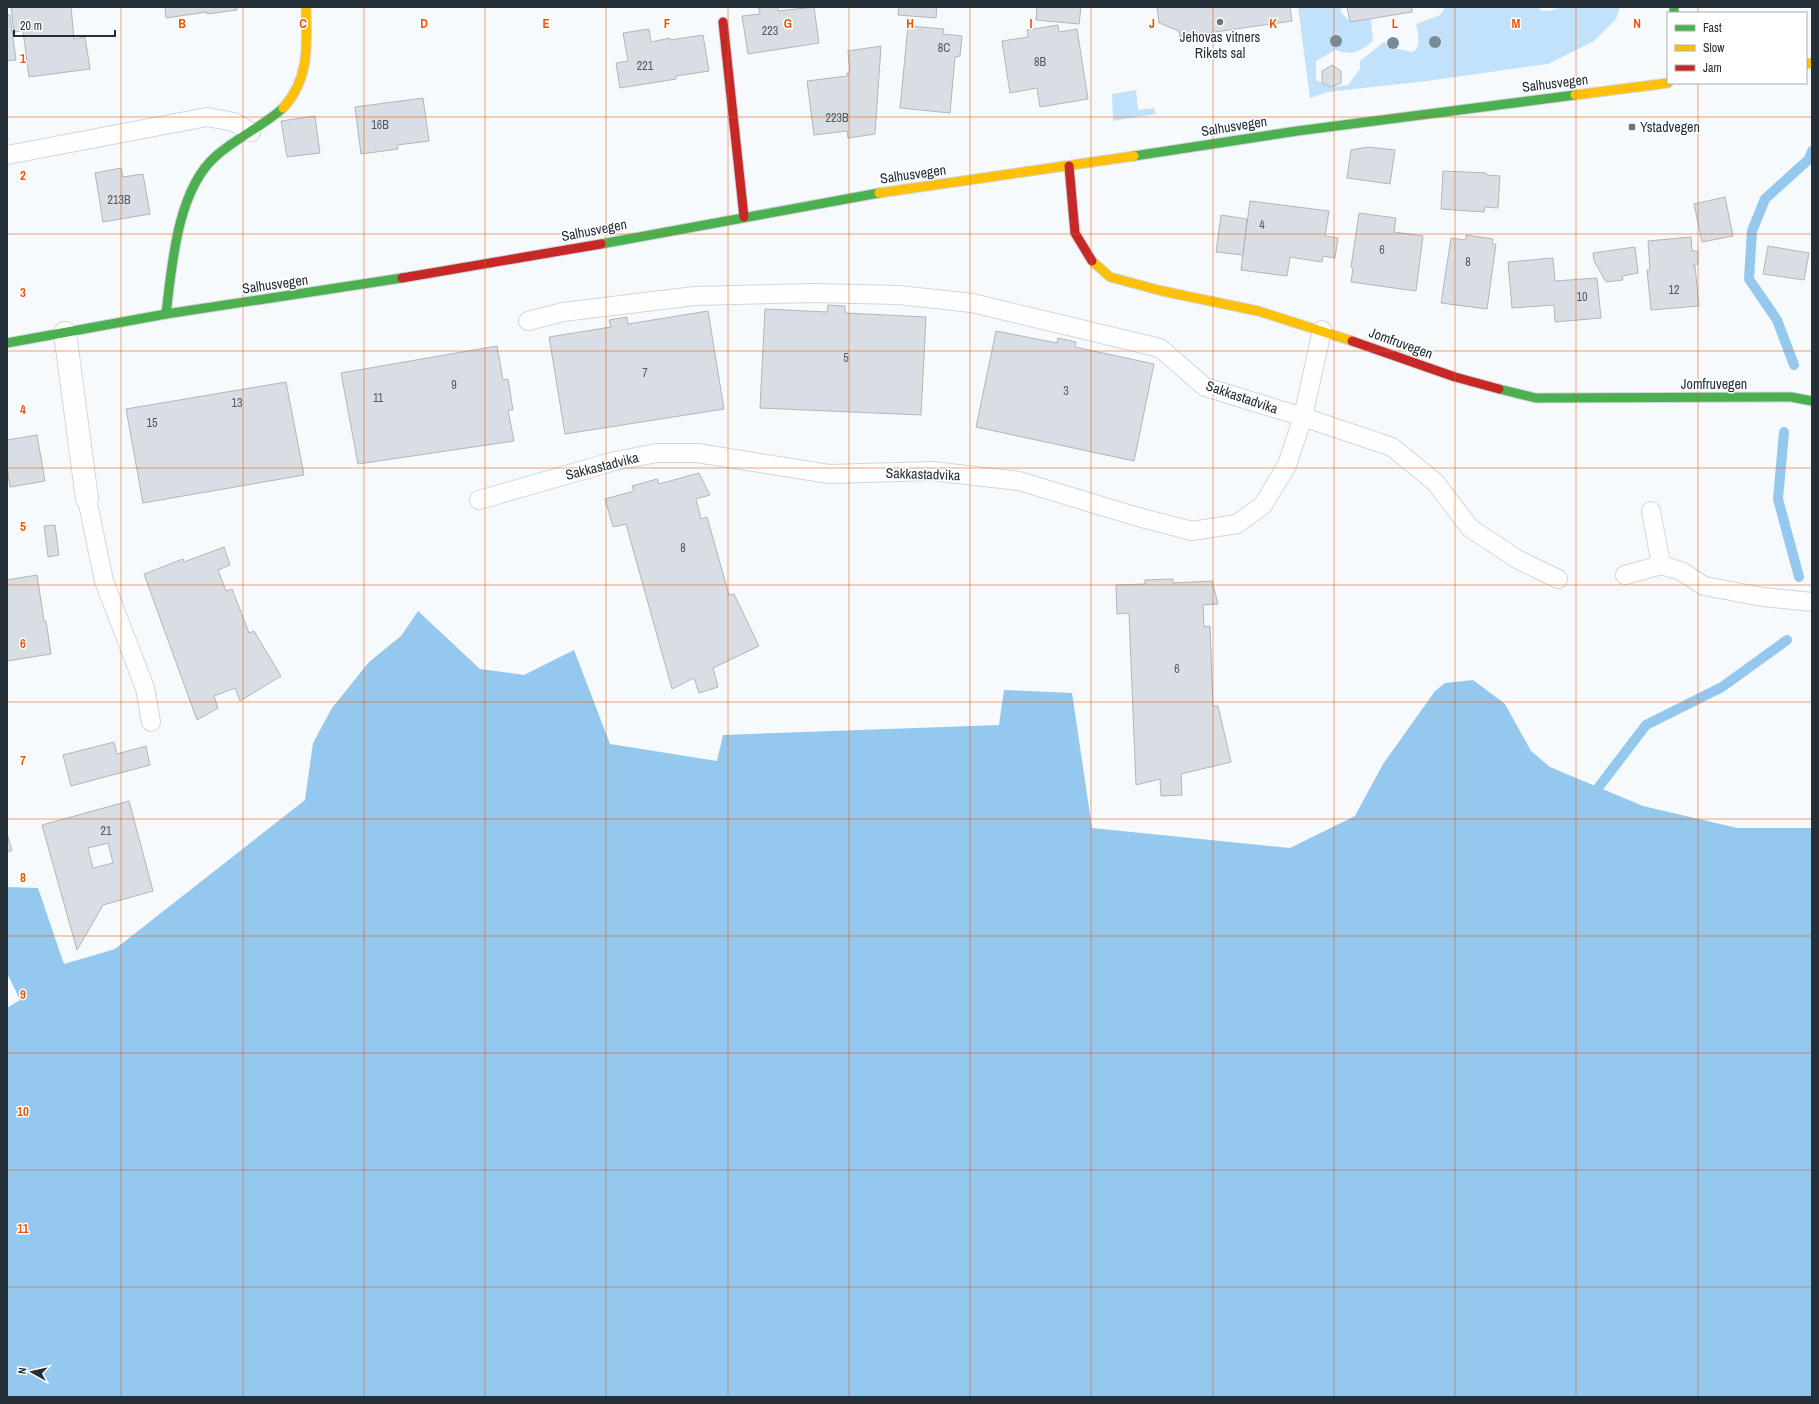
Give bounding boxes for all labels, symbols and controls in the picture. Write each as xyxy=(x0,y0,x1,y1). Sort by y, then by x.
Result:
scale bar xyxy=(14,12,115,38)
legend xyxy=(1667,12,1807,84)
text: B xyxy=(178,15,186,32)
text: C xyxy=(299,15,307,32)
text: D xyxy=(420,15,428,32)
text: E xyxy=(542,15,550,32)
text: F xyxy=(664,15,671,32)
text: G xyxy=(784,15,792,32)
text: H xyxy=(906,15,914,32)
text: I xyxy=(1030,15,1033,32)
text: J xyxy=(1149,15,1155,32)
text: K xyxy=(1269,15,1277,32)
text: L xyxy=(1392,15,1399,32)
text: M xyxy=(1512,15,1521,32)
text: N xyxy=(1633,15,1641,32)
marker: Jehovas vitners Rikets sal xyxy=(1215,17,1225,27)
text: 20 m xyxy=(20,18,42,34)
text: Fast xyxy=(1703,20,1722,36)
house number: 223 xyxy=(762,23,778,39)
place label: Jehovas vitners Rikets sal xyxy=(1180,28,1260,62)
house number: 8C xyxy=(938,40,950,56)
text: Slow xyxy=(1703,40,1725,56)
text: 1 xyxy=(20,50,26,67)
house number: 8B xyxy=(1034,54,1046,70)
house number: 221 xyxy=(637,58,654,74)
text: Jam xyxy=(1703,60,1722,76)
street label: Salhusvegen xyxy=(1521,70,1589,96)
house number: 223B xyxy=(826,110,849,126)
street label: Salhusvegen xyxy=(1200,112,1268,140)
house number: 16B xyxy=(371,117,389,133)
place label: Ystadvegen xyxy=(1640,118,1700,136)
marker: Ystadvegen xyxy=(1627,122,1637,132)
street label: Salhusvegen xyxy=(879,160,947,188)
text: 2 xyxy=(20,167,26,184)
house number: 213B xyxy=(108,192,131,208)
street label: Salhusvegen xyxy=(560,215,628,245)
house number: 4 xyxy=(1259,217,1265,233)
house number: 6 xyxy=(1379,242,1385,258)
house number: 8 xyxy=(1465,254,1471,270)
street label: Salhusvegen xyxy=(241,270,309,298)
house number: 12 xyxy=(1669,282,1679,298)
text: 3 xyxy=(20,284,26,301)
house number: 10 xyxy=(1577,289,1587,305)
street label: Jomfruvegen xyxy=(1367,323,1435,363)
house number: 5 xyxy=(843,350,849,366)
house number: 7 xyxy=(642,365,648,381)
street label: Jomfruvegen xyxy=(1681,375,1747,393)
street label: Sakkastadvika xyxy=(1204,376,1281,418)
house number: 9 xyxy=(451,377,457,393)
house number: 3 xyxy=(1063,383,1069,399)
house number: 11 xyxy=(373,390,384,406)
house number: 13 xyxy=(232,395,242,411)
text: 4 xyxy=(20,401,26,418)
house number: 15 xyxy=(147,415,158,431)
street label: Sakkastadvika xyxy=(564,448,641,484)
street label: Sakkastadvika xyxy=(885,464,961,484)
text: 5 xyxy=(20,518,26,535)
house number: 8 xyxy=(680,540,686,556)
text: 6 xyxy=(20,635,26,652)
house number: 6 xyxy=(1174,661,1180,677)
text: 7 xyxy=(20,752,26,769)
house number: 21 xyxy=(101,823,112,839)
text: 8 xyxy=(20,869,26,886)
text: 9 xyxy=(20,986,26,1003)
text: 10 xyxy=(17,1103,29,1120)
text: 11 xyxy=(17,1220,29,1237)
north arrow xyxy=(12,1352,52,1392)
text: N xyxy=(15,1366,29,1375)

